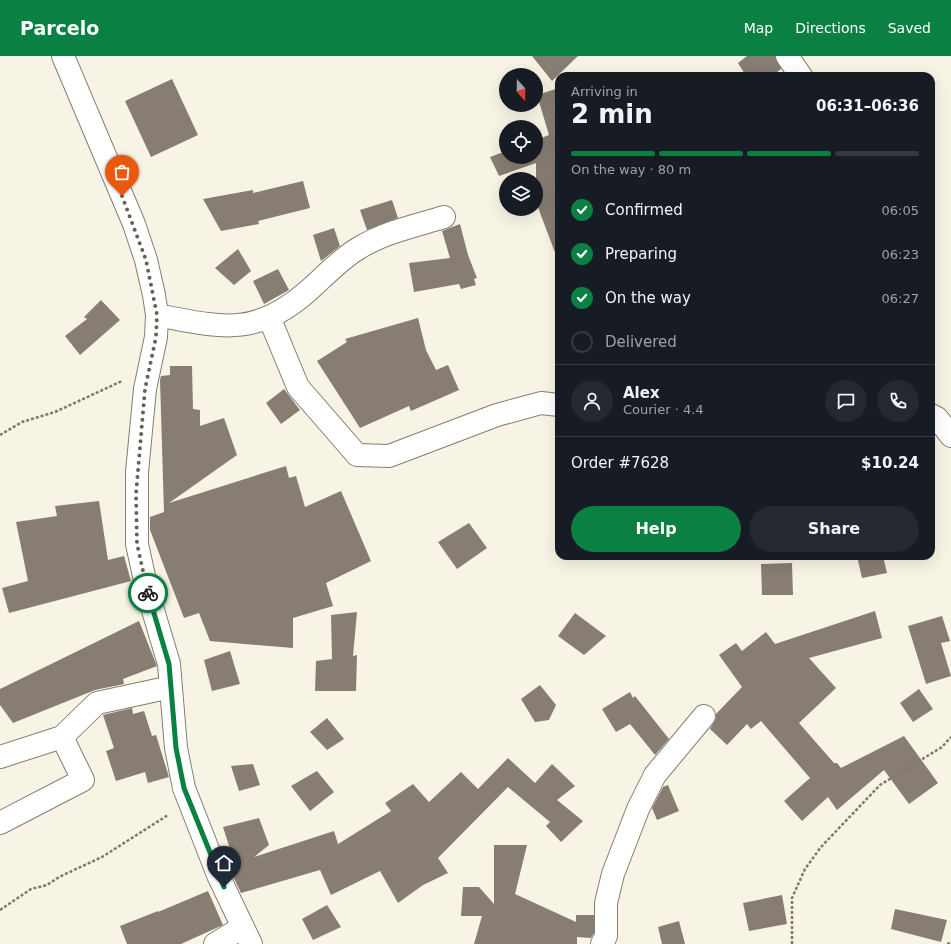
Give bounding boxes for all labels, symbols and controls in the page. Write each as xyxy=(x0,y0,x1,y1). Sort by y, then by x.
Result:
text: Parcelo xyxy=(20,17,99,39)
text: Map xyxy=(744,20,773,36)
text: Directions xyxy=(795,20,866,36)
text: Saved xyxy=(888,20,931,36)
north arrow xyxy=(499,68,543,112)
map controls xyxy=(499,68,543,216)
text: Arriving in xyxy=(571,84,638,99)
text: 06:31–06:36 xyxy=(816,97,919,115)
text: 2 min xyxy=(571,99,653,129)
button: locate xyxy=(499,120,543,164)
pin xyxy=(105,155,139,196)
icon: bag xyxy=(111,161,133,183)
text: On the way · 80 m xyxy=(571,162,691,177)
button: layers xyxy=(499,172,543,216)
icon: check xyxy=(571,199,593,221)
text: Confirmed xyxy=(605,201,683,219)
text: 06:05 xyxy=(882,203,919,218)
icon: check xyxy=(571,243,593,265)
text: Preparing xyxy=(605,245,677,263)
text: 06:23 xyxy=(882,247,919,262)
icon: check xyxy=(571,287,593,309)
text: On the way xyxy=(605,289,691,307)
text: 06:27 xyxy=(882,291,919,306)
text: Delivered xyxy=(605,333,677,351)
button: person xyxy=(571,380,613,422)
button: chat xyxy=(825,380,867,422)
button: phone xyxy=(877,380,919,422)
text: Alex xyxy=(623,384,660,402)
text: Courier · 4.4 xyxy=(623,402,704,417)
text: Order #7628 xyxy=(571,454,669,472)
text: $10.24 xyxy=(861,454,919,472)
button: Help xyxy=(571,506,741,552)
button: Share xyxy=(749,506,919,552)
courier xyxy=(128,573,168,613)
icon: bike xyxy=(137,582,159,604)
pin xyxy=(207,846,241,887)
icon: home xyxy=(213,852,235,874)

